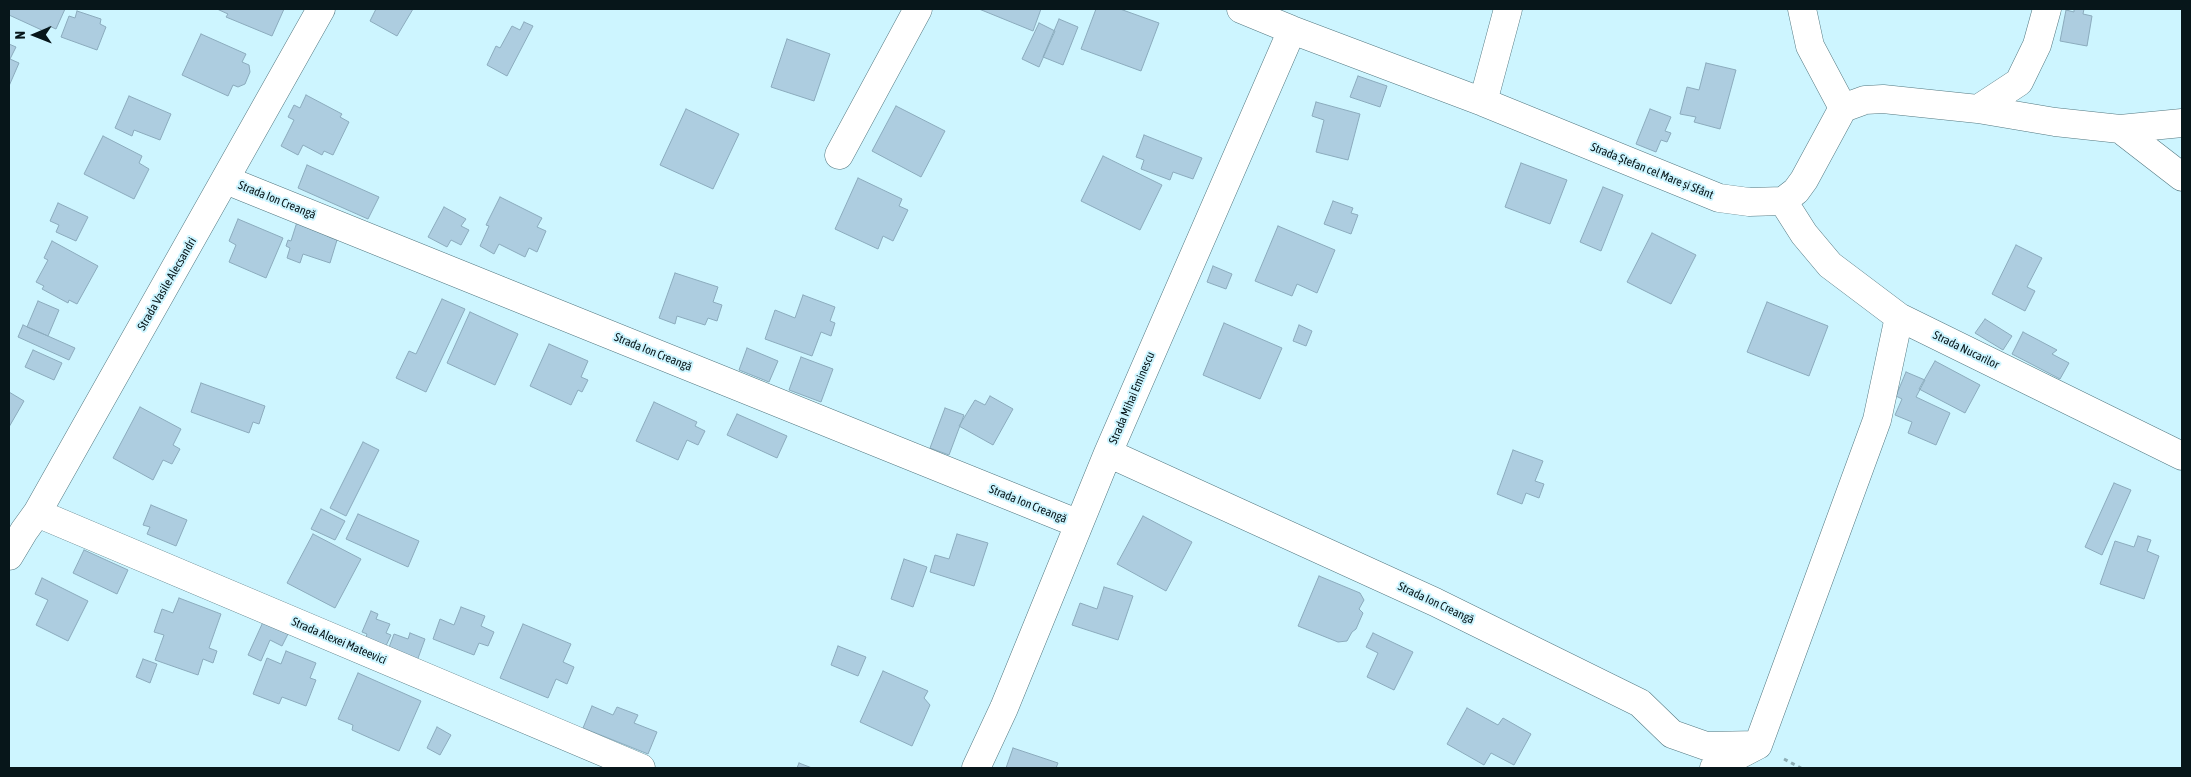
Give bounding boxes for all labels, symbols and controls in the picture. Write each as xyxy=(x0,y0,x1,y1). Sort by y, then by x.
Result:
north arrow xyxy=(10,10,60,60)
text: N xyxy=(12,31,28,40)
street label: Strada Ștefan cel Mare și Sfânt xyxy=(1588,140,1716,202)
street label: Strada Ion Creangă xyxy=(236,178,318,222)
street label: Strada Vasile Alecsandri xyxy=(135,235,199,333)
street label: Strada Nucarilor xyxy=(1931,328,2001,372)
street label: Strada Ion Creangă xyxy=(612,330,694,374)
street label: Strada Mihai Eminescu xyxy=(1106,350,1158,446)
street label: Strada Ion Creangă xyxy=(987,482,1069,526)
street label: Strada Ion Creangă xyxy=(1395,579,1477,627)
street label: Strada Alexei Mateevici xyxy=(289,615,389,667)

